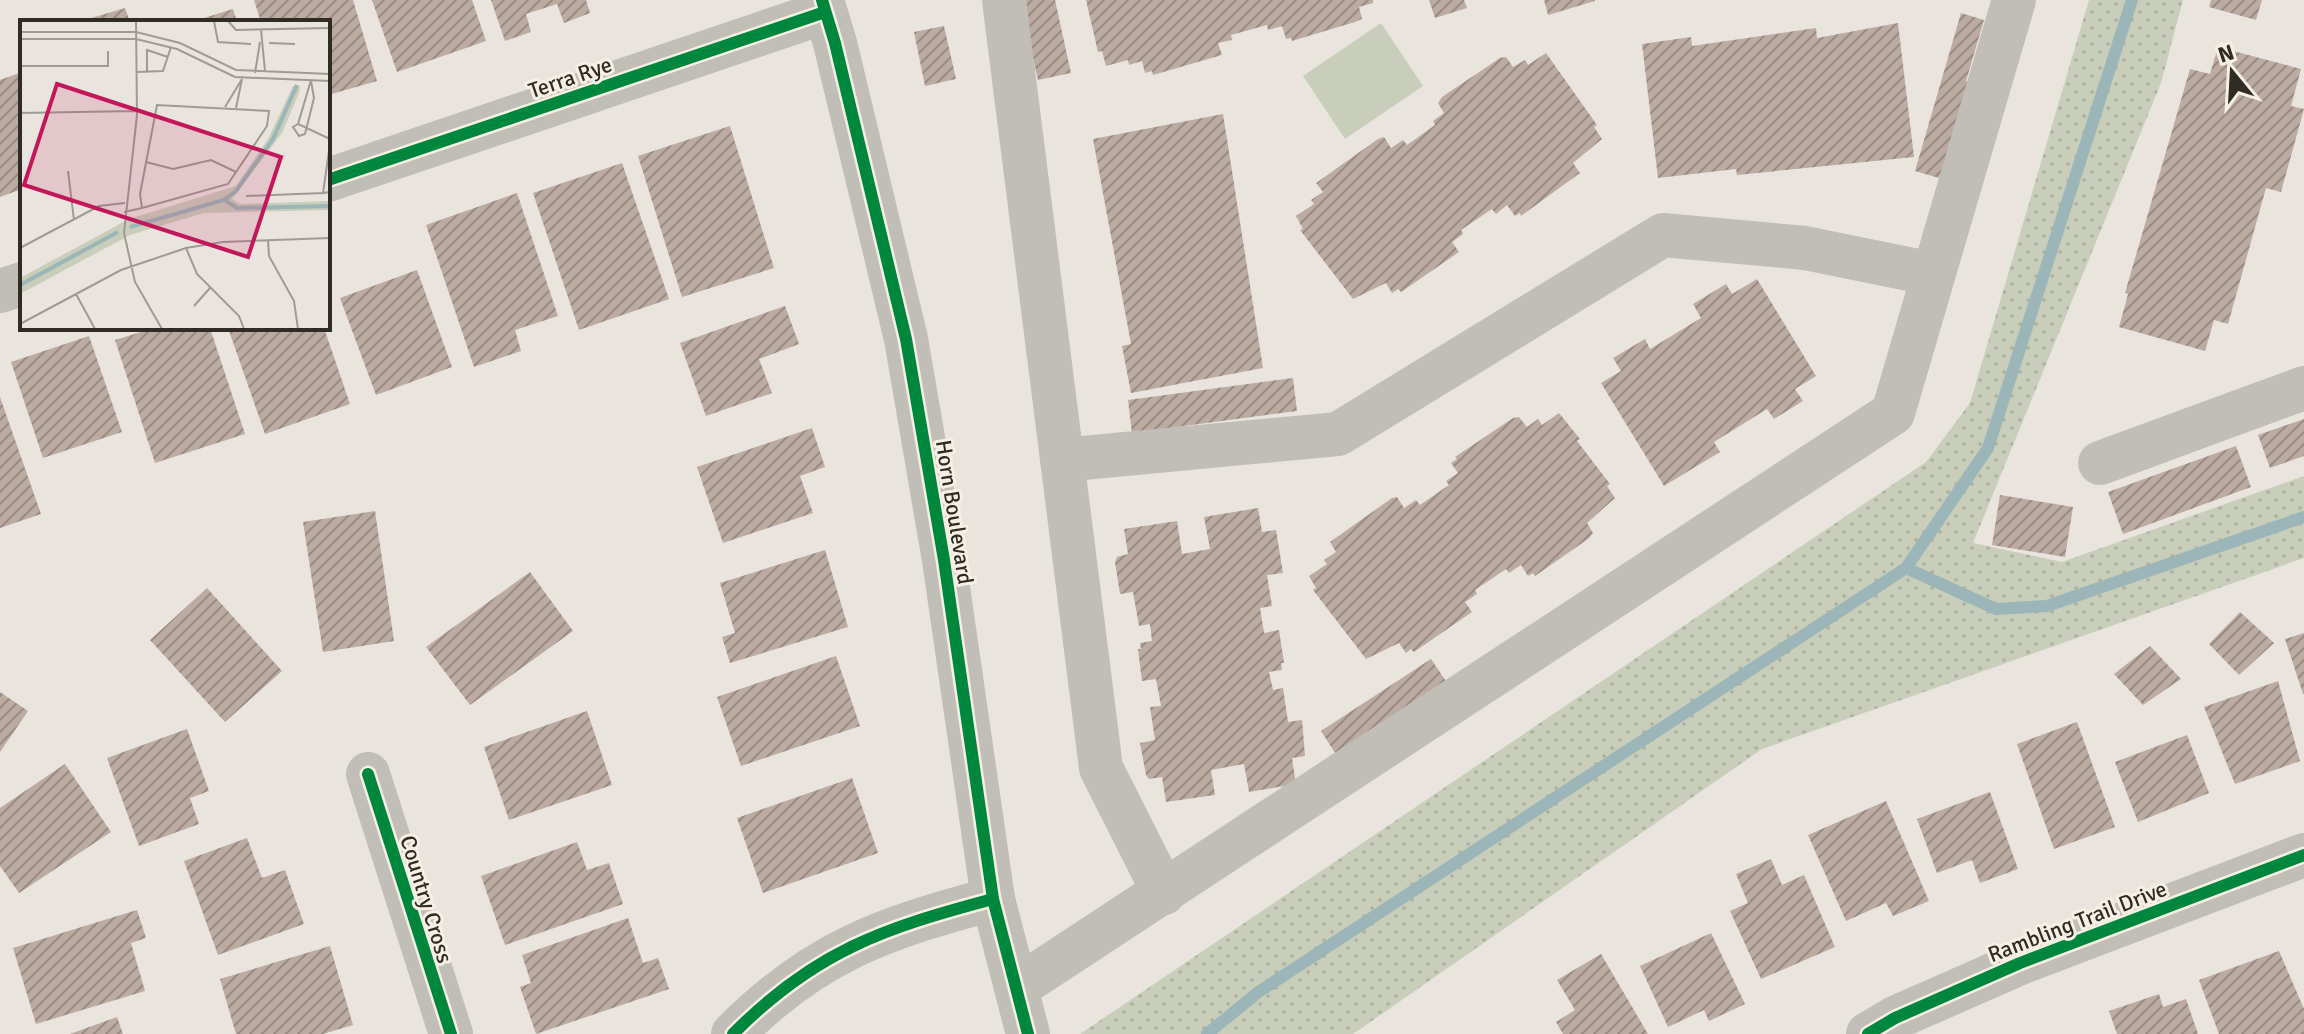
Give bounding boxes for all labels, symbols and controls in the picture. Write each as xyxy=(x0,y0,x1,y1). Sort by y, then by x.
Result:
inset map xyxy=(20,20,330,330)
north arrow xyxy=(2192,32,2272,112)
text: N xyxy=(2215,38,2237,69)
street label: Terra Rye xyxy=(525,51,615,104)
street label: Horn Boulevard xyxy=(930,438,979,586)
street label: Country Cross xyxy=(394,832,459,966)
street label: Rambling Trail Drive xyxy=(1984,875,2170,968)

